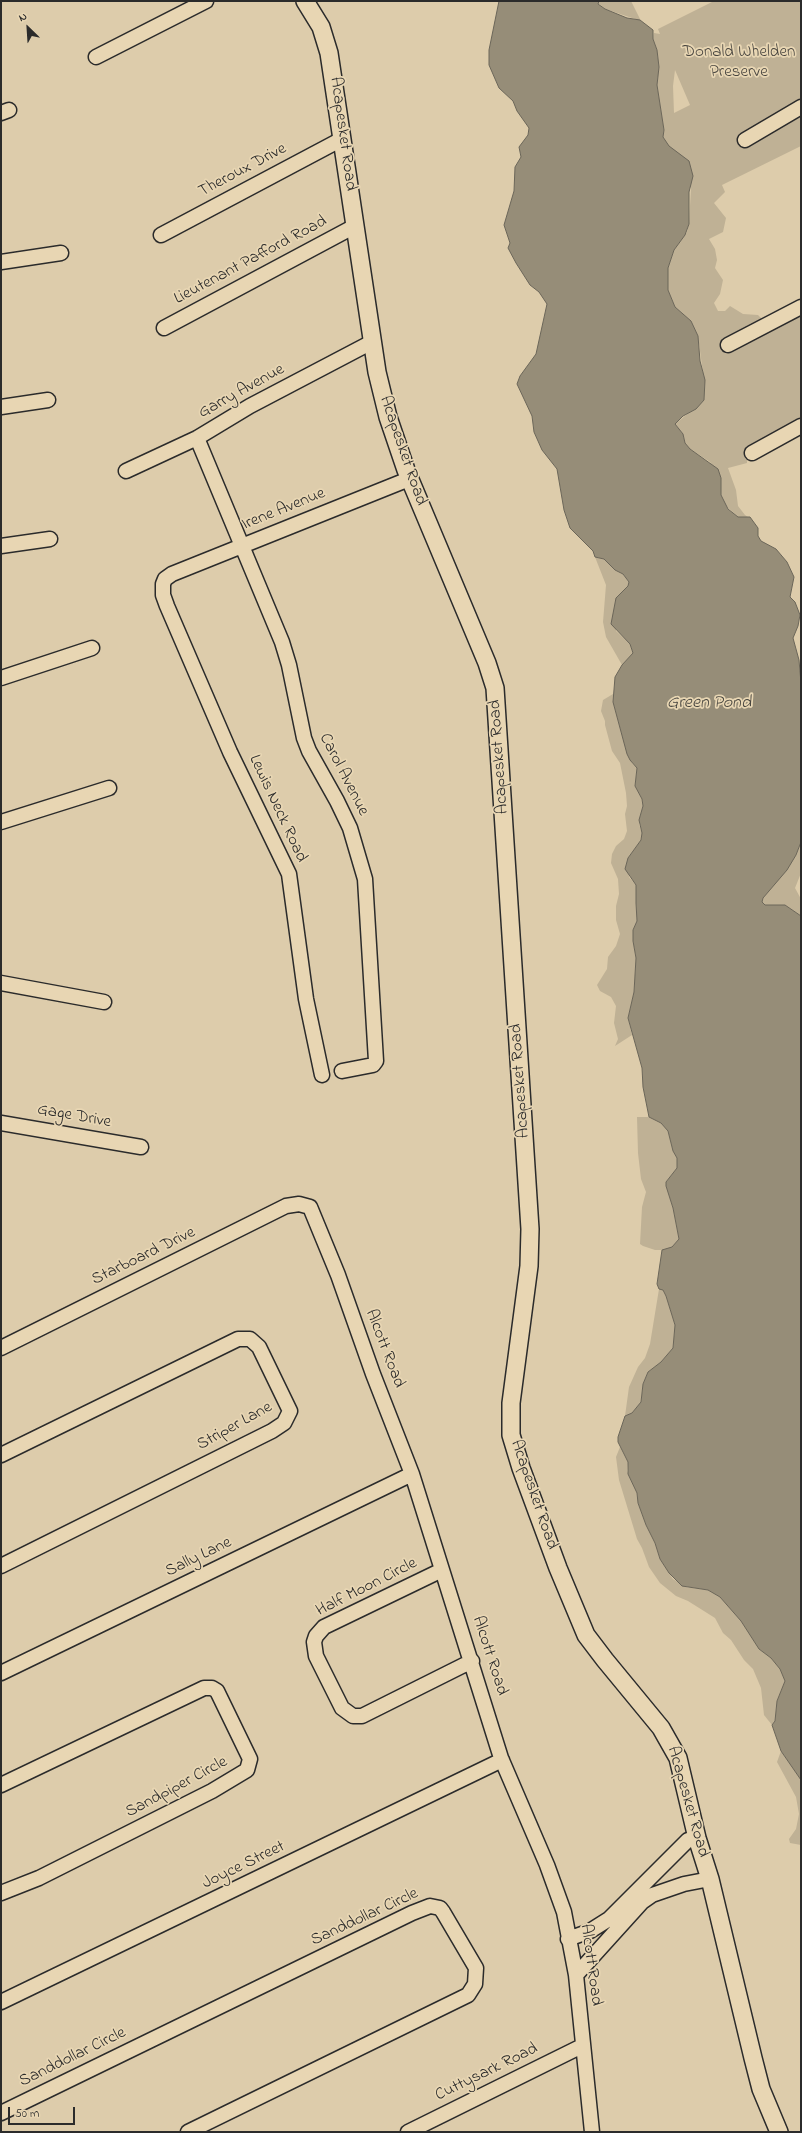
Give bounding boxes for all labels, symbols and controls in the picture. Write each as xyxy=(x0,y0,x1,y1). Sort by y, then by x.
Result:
north arrow xyxy=(8,8,48,48)
text: N xyxy=(16,8,30,26)
park label: Donald Whelden Preserve xyxy=(683,43,795,83)
street label: Acapesket Road xyxy=(324,76,360,192)
street label: Theroux Drive xyxy=(196,139,290,203)
street label: Lieutenant Pafford Road xyxy=(171,212,331,310)
street label: Garry Avenue xyxy=(196,360,288,424)
street label: Acapesket Road xyxy=(374,393,430,509)
street label: Irene Avenue xyxy=(239,484,329,536)
water label: Green Pond xyxy=(667,693,751,715)
street label: Acapesket Road xyxy=(486,699,514,815)
street label: Carol Avenue xyxy=(313,730,373,820)
street label: Lewis Neck Road xyxy=(243,752,311,866)
street label: Acapesket Road xyxy=(507,1023,535,1139)
street label: Gage Drive xyxy=(35,1100,113,1134)
street label: Starboard Drive xyxy=(89,1223,199,1291)
street label: Alcott Road xyxy=(360,1307,408,1391)
street label: Striper Lane xyxy=(194,1398,276,1456)
street label: Acapesket Road xyxy=(505,1437,561,1553)
street label: Sally Lane xyxy=(163,1533,235,1583)
street label: Half Moon Circle xyxy=(313,1554,421,1622)
street label: Alcott Road xyxy=(467,1614,511,1698)
street label: Acapesket Road xyxy=(661,1744,713,1860)
street label: Sandpiper Circle xyxy=(123,1753,231,1823)
street label: Joyce Street xyxy=(199,1837,289,1895)
street label: Sanddollar Circle xyxy=(308,1884,422,1952)
street label: Alcott Road xyxy=(574,1923,606,2007)
street label: Sanddollar Circle xyxy=(16,2023,130,2093)
street label: Cuttysark Road xyxy=(432,2039,542,2107)
scale bar xyxy=(10,2099,77,2125)
text: 50 m xyxy=(15,2105,39,2123)

